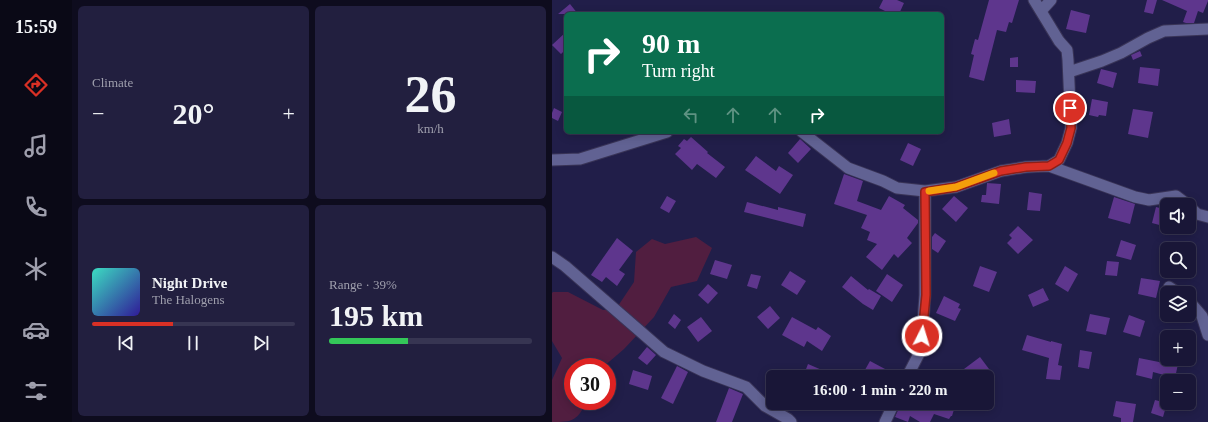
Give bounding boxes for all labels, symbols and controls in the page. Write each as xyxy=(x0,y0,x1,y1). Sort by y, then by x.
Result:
text: 15:59 xyxy=(15,17,57,37)
icon: right xyxy=(576,28,628,80)
text: 90 m xyxy=(642,28,700,59)
text: Turn right xyxy=(642,61,715,81)
text: 26 xyxy=(405,66,457,123)
icon: directions xyxy=(22,71,50,99)
text: Climate xyxy=(92,75,133,90)
pin xyxy=(1053,91,1087,125)
text: 20° xyxy=(173,97,215,130)
icon: arrive xyxy=(1059,97,1081,119)
text: − xyxy=(92,101,104,126)
text: + xyxy=(283,101,295,126)
icon: left xyxy=(680,104,702,126)
icon: ahead xyxy=(722,104,744,126)
icon: ahead xyxy=(764,104,786,126)
icon: right xyxy=(806,104,828,126)
text: km/h xyxy=(417,121,444,136)
icon: music xyxy=(22,132,50,160)
icon: phone xyxy=(22,193,50,221)
map controls xyxy=(1160,198,1196,410)
button: sound xyxy=(1160,198,1196,234)
button: search xyxy=(1160,242,1196,278)
icon: climate xyxy=(22,255,50,283)
text: Night Drive xyxy=(152,275,227,291)
text: Range · 39% xyxy=(329,277,397,292)
button: layers xyxy=(1160,286,1196,322)
text: The Halogens xyxy=(152,292,225,307)
text: 195 km xyxy=(329,299,423,332)
position arrow xyxy=(901,315,943,357)
icon: car xyxy=(22,316,50,344)
button: + xyxy=(1160,330,1196,366)
icon: previous xyxy=(115,332,137,354)
icon: pause xyxy=(182,332,204,354)
icon: next xyxy=(250,332,272,354)
speed limit sign: 30 xyxy=(564,358,616,410)
button: − xyxy=(1160,374,1196,410)
icon: filters xyxy=(22,377,50,405)
text: 16:00 · 1 min · 220 m xyxy=(813,382,948,398)

